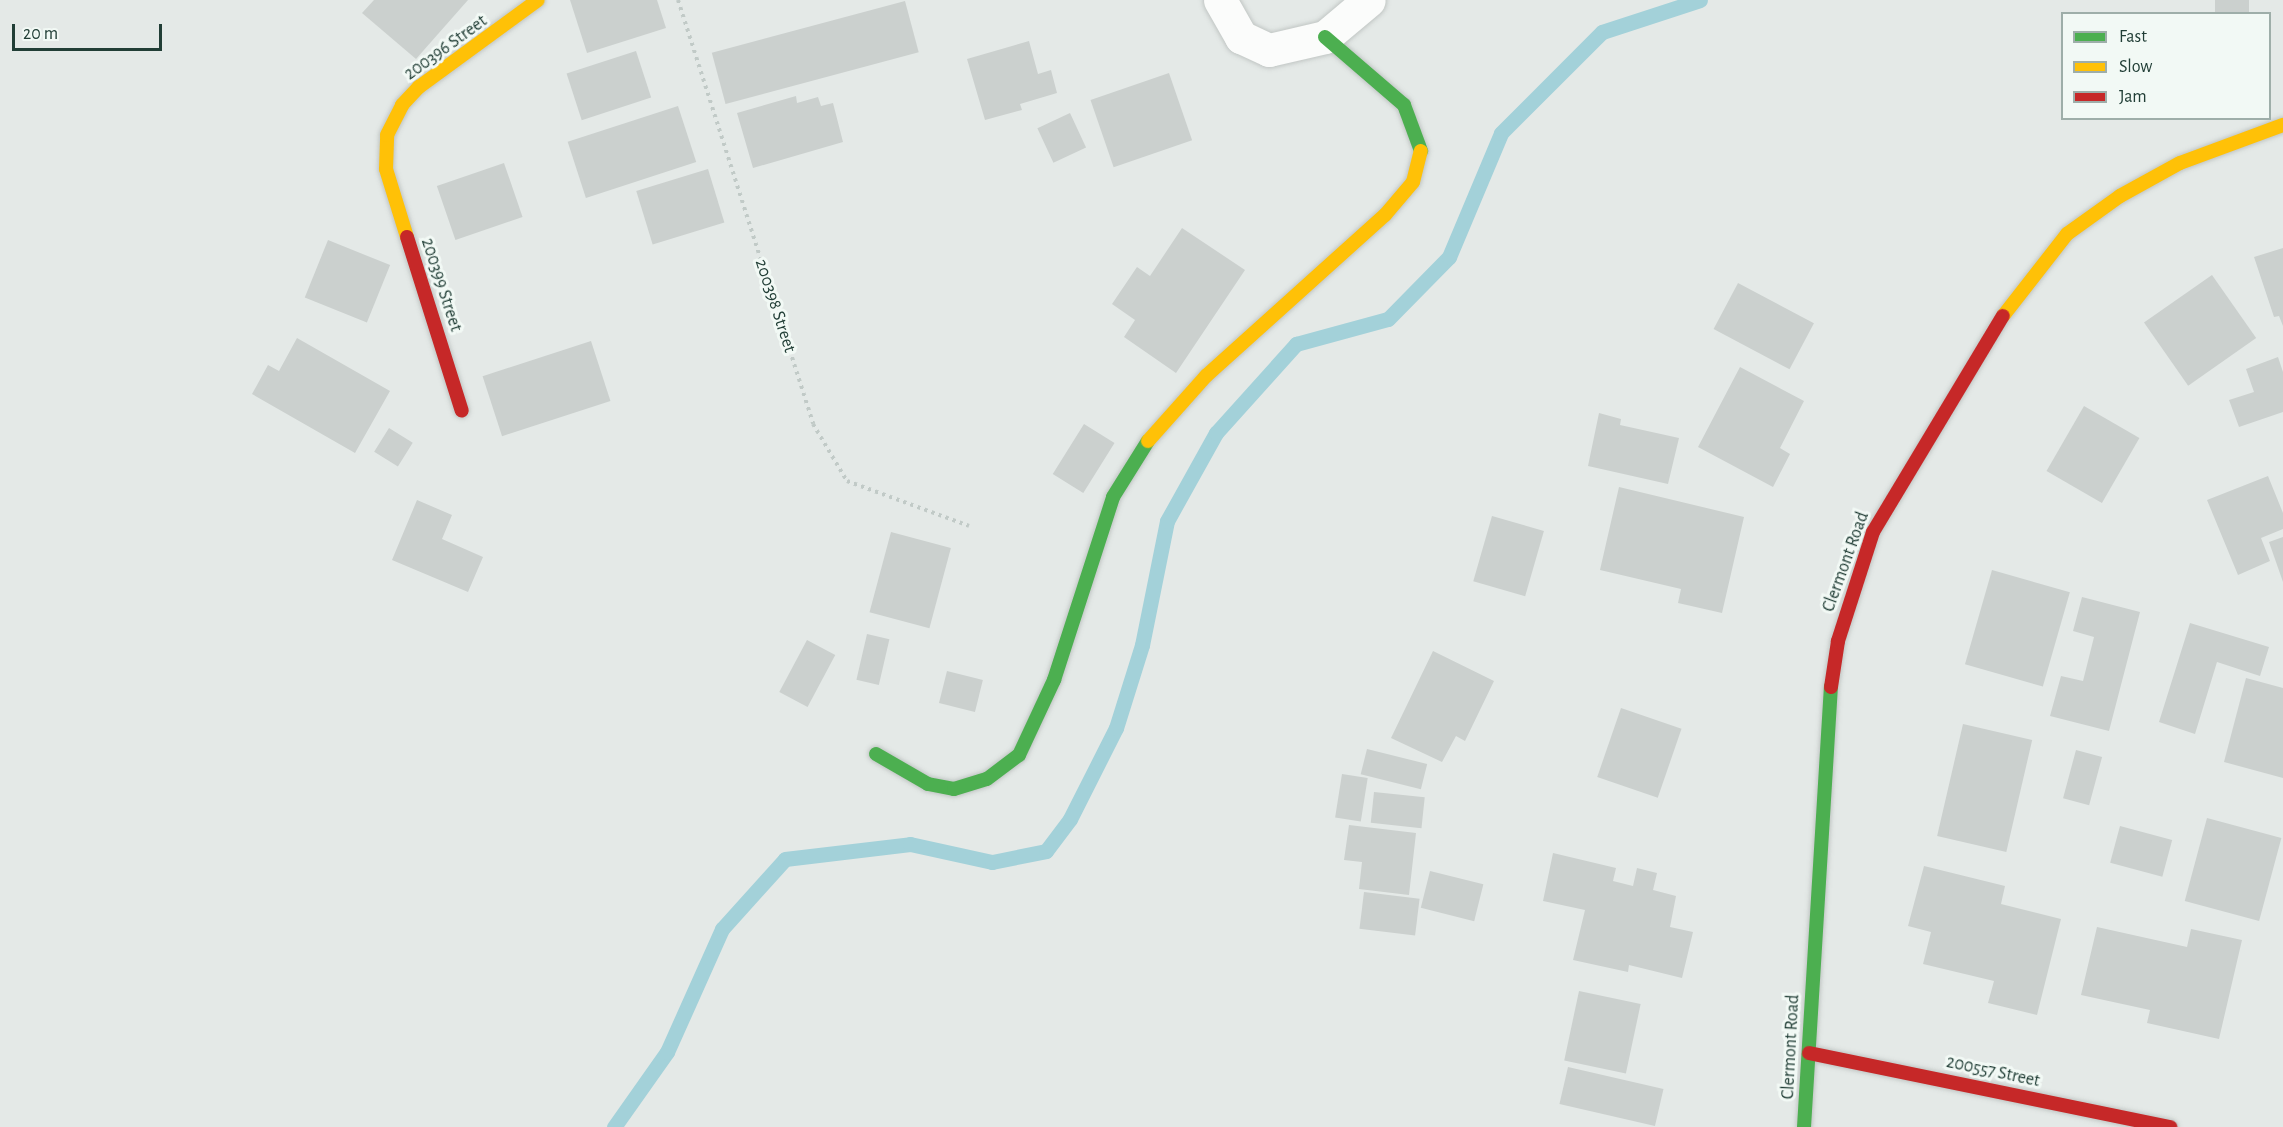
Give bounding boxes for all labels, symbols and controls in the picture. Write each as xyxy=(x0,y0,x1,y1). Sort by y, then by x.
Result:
street label: 200396 Street xyxy=(400,11,492,85)
scale bar xyxy=(15,12,165,50)
legend xyxy=(2061,12,2271,120)
text: 20 m xyxy=(23,25,58,43)
text: Fast xyxy=(2119,28,2147,46)
text: Slow xyxy=(2119,58,2152,76)
text: Jam xyxy=(2119,88,2147,106)
street label: 200399 Street xyxy=(416,236,466,334)
street label: 200398 Street xyxy=(750,257,800,355)
street label: Clermont Road xyxy=(1818,509,1874,615)
street label: Clermont Road xyxy=(1777,994,1805,1100)
street label: 200557 Street xyxy=(1944,1052,2042,1092)

